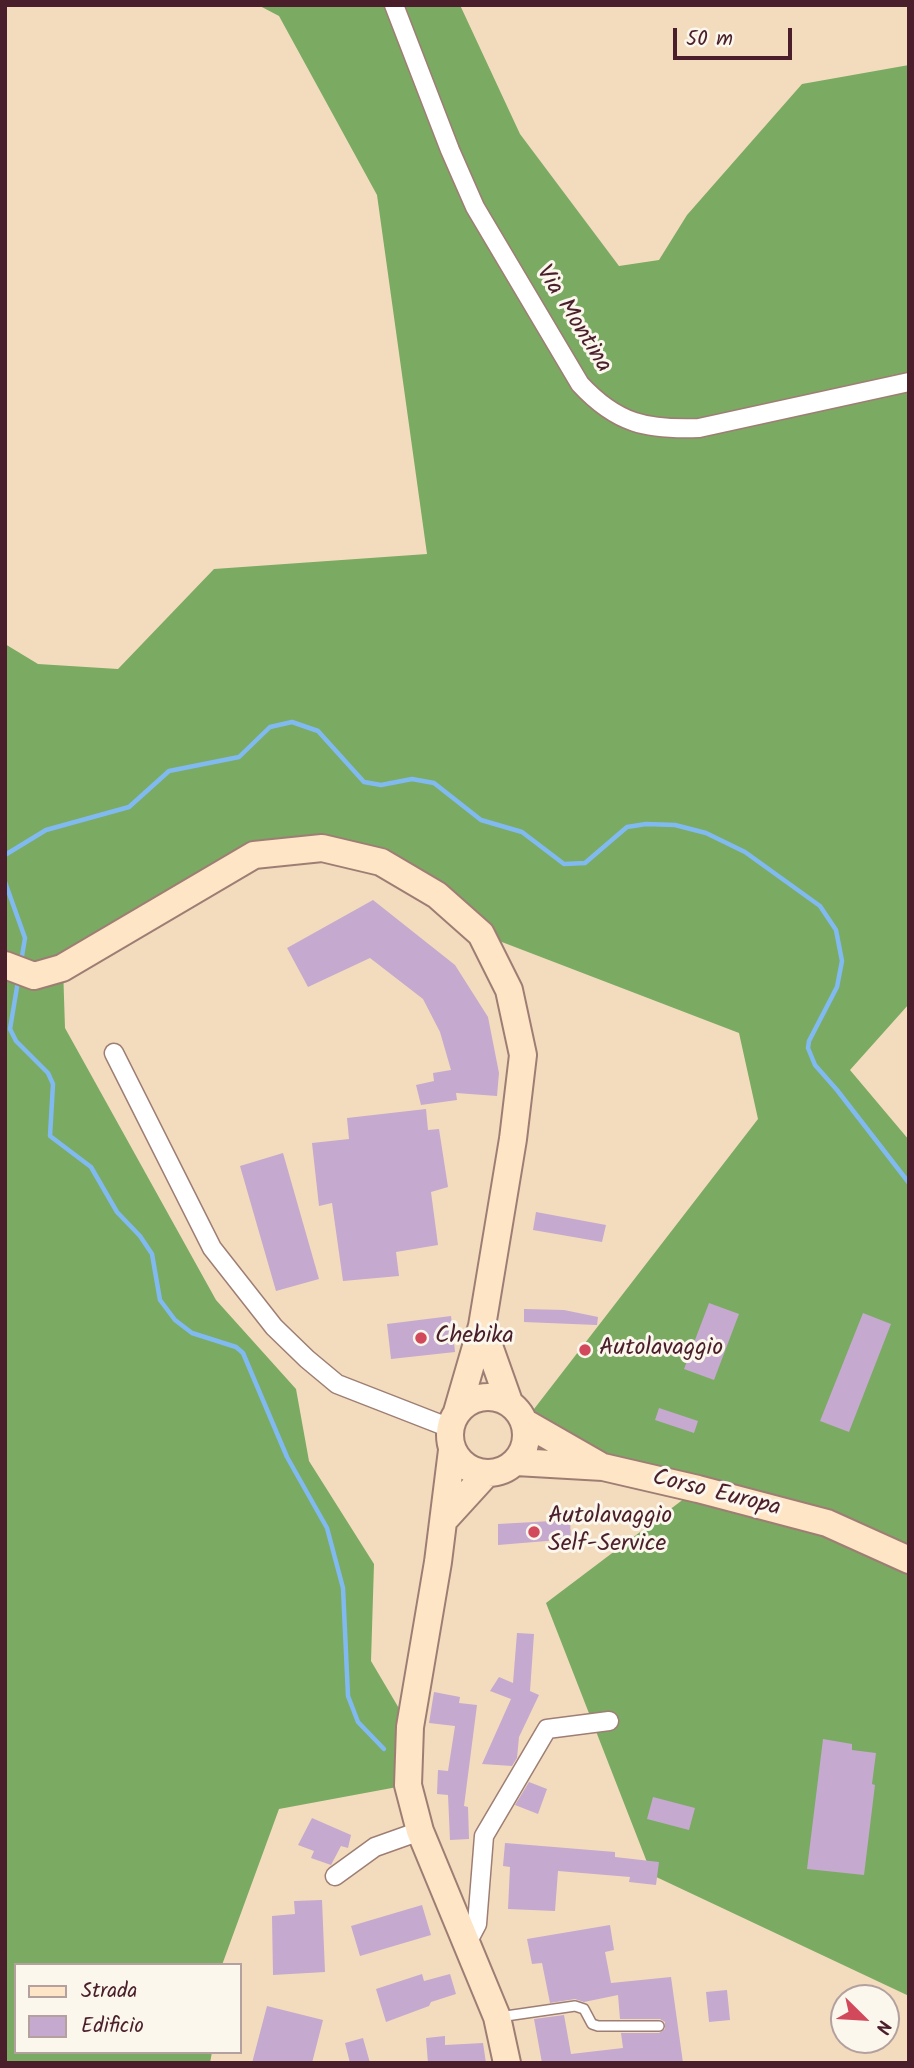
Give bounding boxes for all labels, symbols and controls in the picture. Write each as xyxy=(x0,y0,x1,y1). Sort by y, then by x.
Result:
scale bar xyxy=(676,14,795,58)
text: 50 m xyxy=(686,23,733,56)
street label: Via Montina xyxy=(528,261,616,379)
place label: Chebika xyxy=(435,1324,514,1352)
marker: Chebika xyxy=(413,1330,429,1346)
place label: Autolavaggio xyxy=(599,1336,723,1364)
marker: Autolavaggio xyxy=(577,1342,593,1358)
street label: Corso Europa xyxy=(649,1465,783,1525)
place label: Autolavaggio Self-Service xyxy=(548,1504,672,1560)
marker: Autolavaggio Self-Service xyxy=(526,1524,542,1540)
legend xyxy=(14,1963,242,2054)
text: Strada xyxy=(81,1975,137,2008)
north arrow xyxy=(830,1984,900,2054)
text: Edificio xyxy=(81,2010,144,2043)
text: N xyxy=(866,2015,899,2038)

